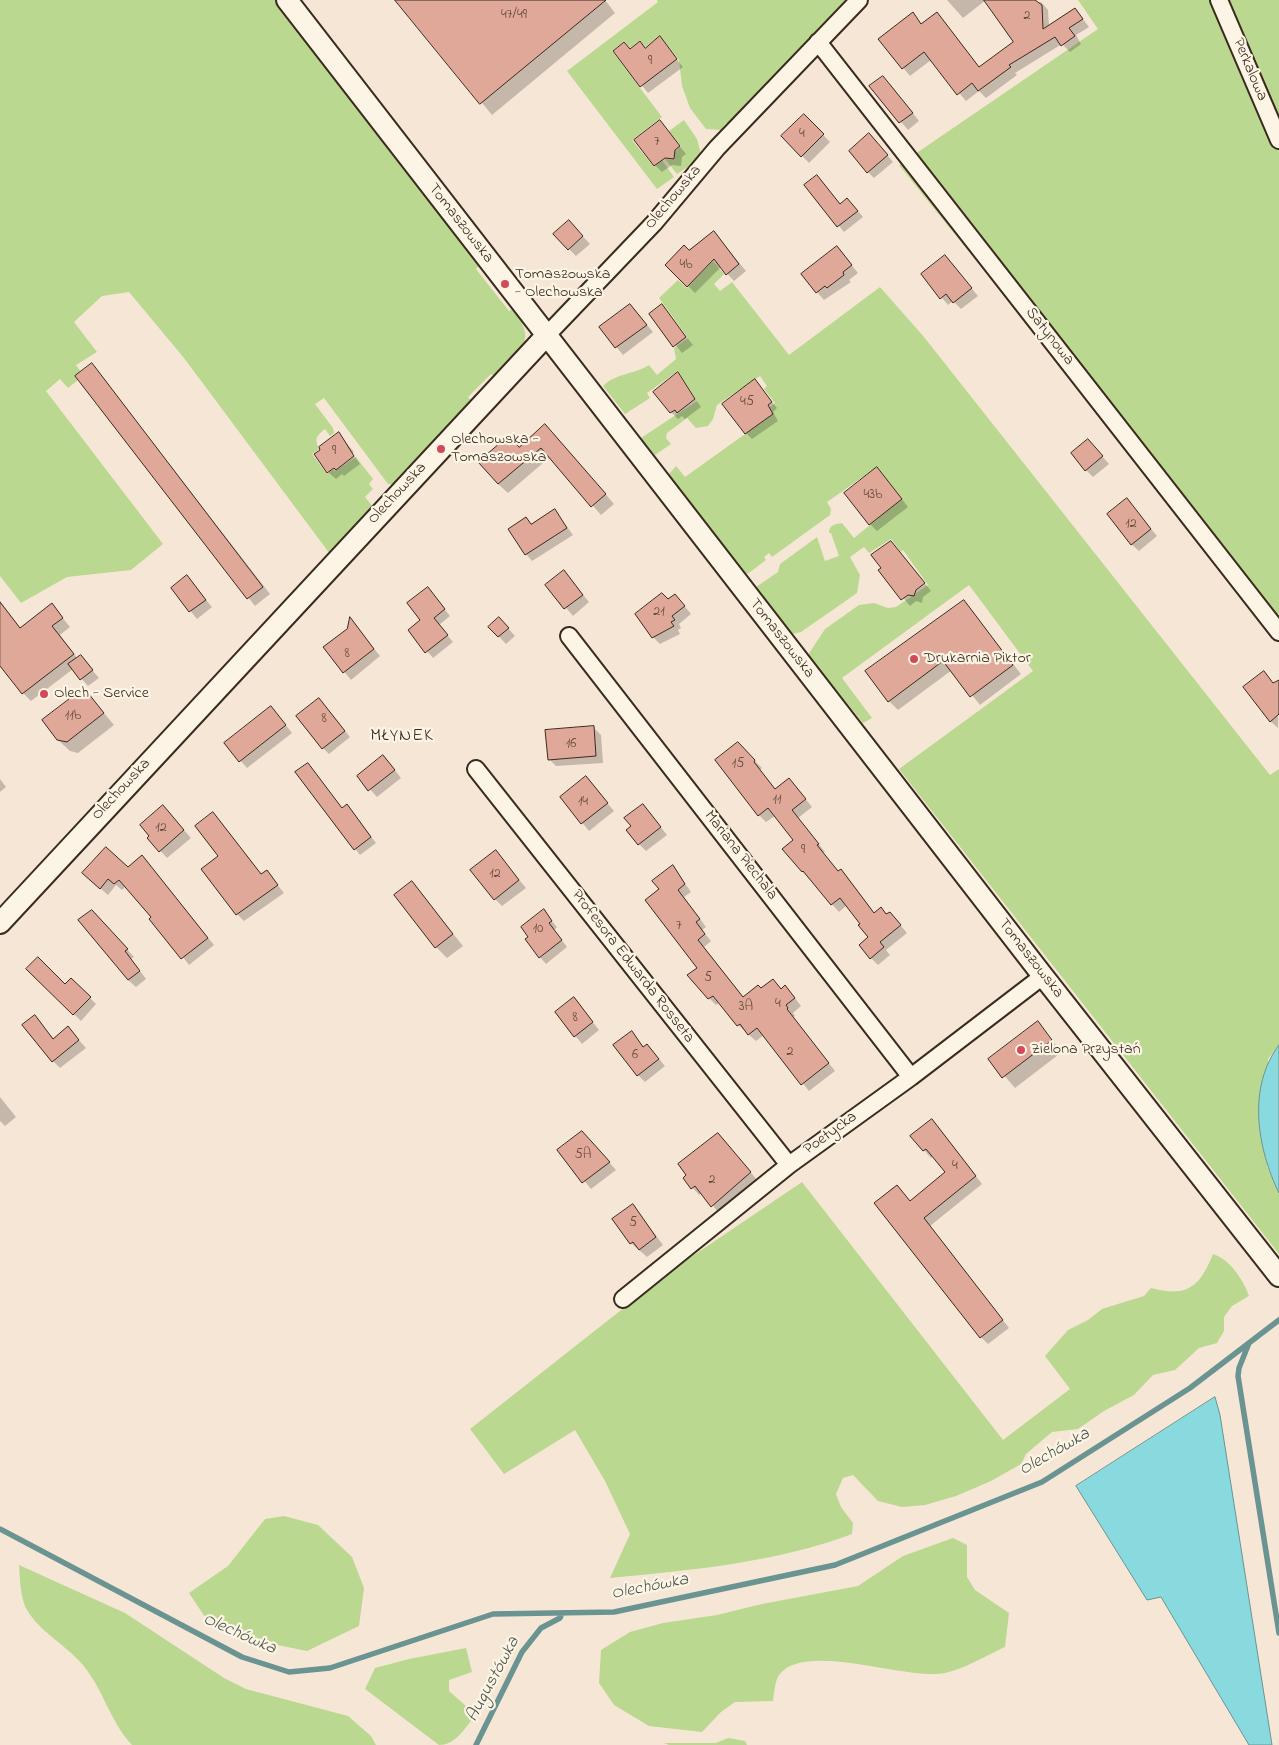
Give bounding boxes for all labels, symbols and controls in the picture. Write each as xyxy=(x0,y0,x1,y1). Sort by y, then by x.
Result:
house number: 47/49 xyxy=(501,8,527,24)
house number: 2 xyxy=(1024,9,1030,25)
street label: Perkalowa xyxy=(1227,36,1271,104)
house number: 9 xyxy=(648,54,652,70)
house number: 4 xyxy=(799,127,805,143)
house number: 7 xyxy=(654,135,660,151)
street label: Olechowska xyxy=(642,162,706,234)
street label: Tomaszowska xyxy=(423,181,497,267)
house number: 4b xyxy=(679,258,693,274)
place label: Tomaszowska - Olechowska xyxy=(515,265,610,303)
marker: Tomaszowska - Olechowska xyxy=(499,278,511,290)
street label: Satynowa xyxy=(1020,304,1078,370)
house number: 45 xyxy=(740,395,754,411)
place label: Olechowska - Tomaszowska xyxy=(451,430,546,468)
marker: Olechowska - Tomaszowska xyxy=(435,443,447,455)
house number: 9 xyxy=(332,444,336,460)
street label: Olechowska xyxy=(364,459,432,529)
house number: 43b xyxy=(864,488,882,504)
house number: 12 xyxy=(1125,517,1137,533)
street label: Tomaszowska xyxy=(744,596,818,682)
house number: 21 xyxy=(653,605,665,621)
house number: 8 xyxy=(344,647,350,663)
place label: Drukarnia Piktor xyxy=(924,649,1031,669)
marker: Drukarnia Piktor xyxy=(908,653,920,665)
place label: Olech - Service xyxy=(54,684,149,704)
marker: Olech - Service xyxy=(38,688,50,700)
house number: 11b xyxy=(65,709,81,725)
house number: 8 xyxy=(321,712,327,728)
district label: MŁYNEK xyxy=(369,726,435,748)
house number: 16 xyxy=(566,737,576,753)
street label: Olechowska xyxy=(88,755,156,825)
house number: 15 xyxy=(732,757,744,773)
house number: 11 xyxy=(773,793,781,809)
house number: 14 xyxy=(578,795,588,811)
street label: Mariana Piechala xyxy=(699,807,781,905)
house number: 12 xyxy=(155,821,167,837)
house number: 9 xyxy=(801,843,805,859)
house number: 12 xyxy=(489,867,501,883)
street label: Profesora Edwarda Rosseta xyxy=(566,887,698,1047)
street label: Tomaszowska xyxy=(993,916,1067,1002)
house number: 7 xyxy=(676,919,682,935)
house number: 10 xyxy=(533,922,543,938)
house number: 5 xyxy=(704,971,712,987)
house number: 4 xyxy=(775,997,781,1013)
house number: 3A xyxy=(739,1000,753,1016)
house number: 8 xyxy=(572,1011,578,1027)
place label: Zielona Przystań xyxy=(1031,1040,1141,1060)
marker: Zielona Przystań xyxy=(1015,1044,1027,1056)
house number: 2 xyxy=(787,1045,793,1061)
house number: 6 xyxy=(632,1048,638,1064)
street label: Poetycka xyxy=(801,1108,861,1160)
house number: 5A xyxy=(575,1148,591,1164)
house number: 4 xyxy=(952,1159,958,1175)
house number: 2 xyxy=(709,1173,715,1189)
house number: 5 xyxy=(629,1216,637,1232)
water label: Olechówka xyxy=(1016,1424,1094,1482)
water label: Olechówka xyxy=(610,1570,690,1606)
water label: Olechówka xyxy=(199,1609,279,1661)
water label: Augustówka xyxy=(463,1634,525,1726)

